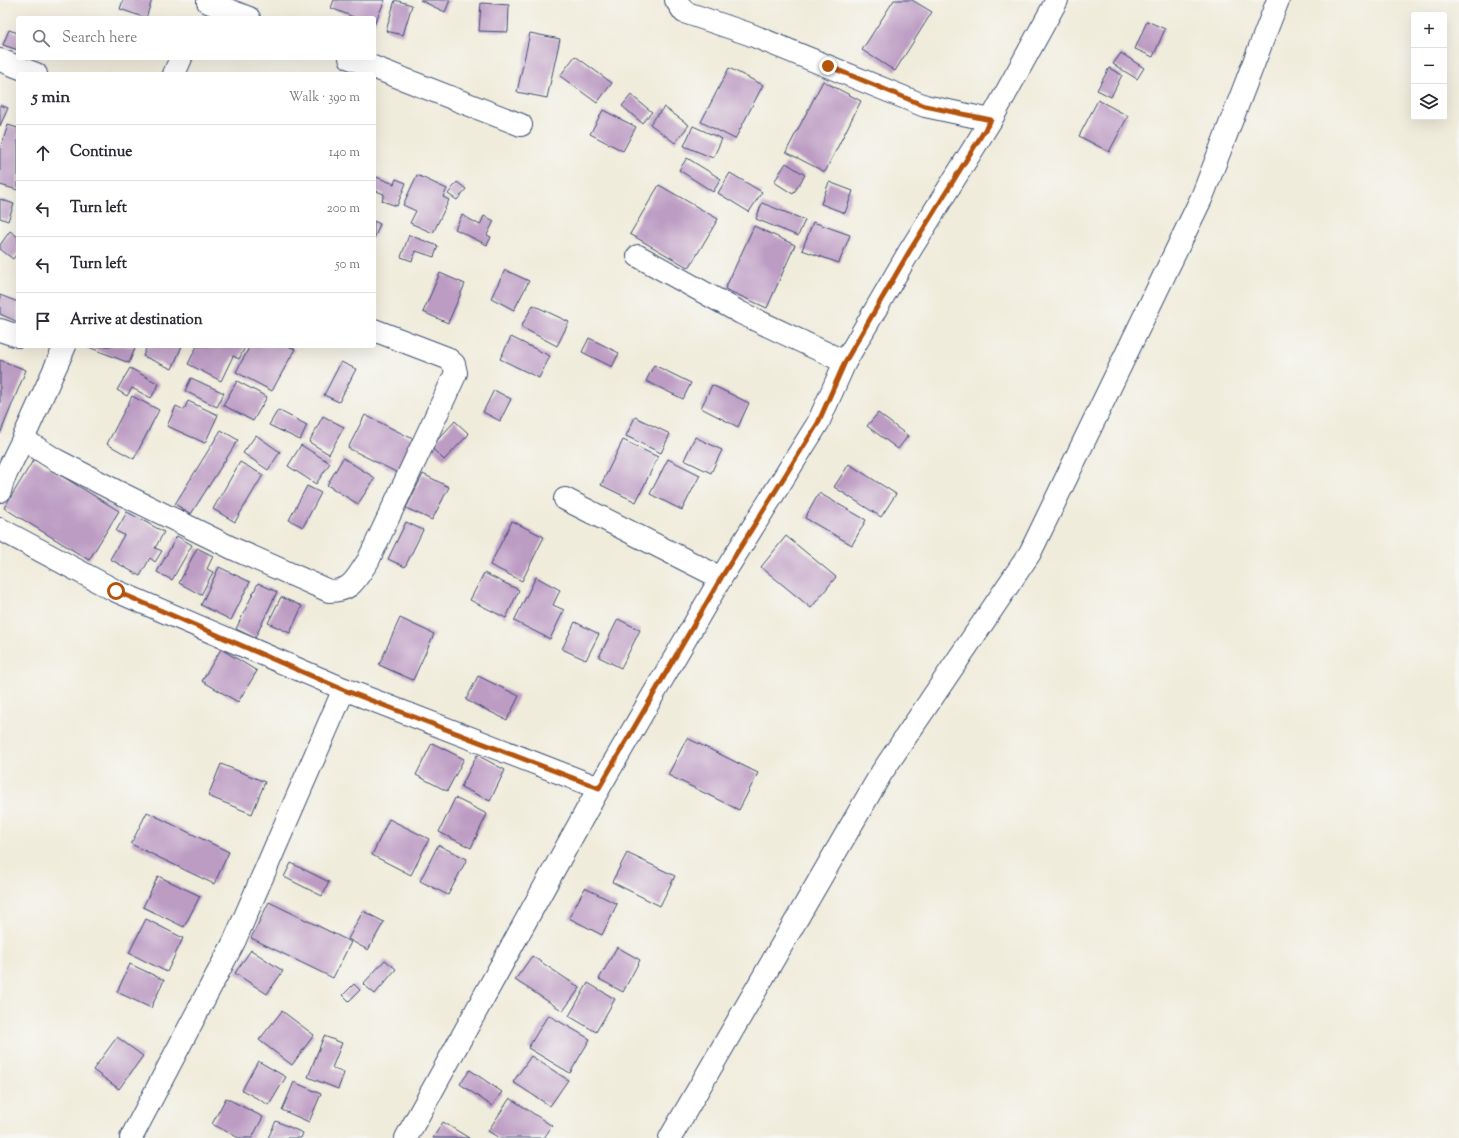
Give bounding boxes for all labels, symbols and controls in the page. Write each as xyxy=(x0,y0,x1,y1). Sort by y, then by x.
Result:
map controls xyxy=(1411,12,1447,120)
button: + xyxy=(1411,12,1447,48)
search box xyxy=(16,16,376,60)
icon: search xyxy=(30,27,52,49)
text: Search here xyxy=(62,28,137,49)
button: − xyxy=(1411,48,1447,84)
route end xyxy=(819,57,837,75)
button: layers xyxy=(1411,84,1447,120)
text: 5 min xyxy=(32,86,70,110)
text: Walk · 390 m xyxy=(289,89,360,107)
icon: ahead xyxy=(32,142,54,164)
text: Continue xyxy=(70,142,132,163)
text: 140 m xyxy=(329,144,360,162)
icon: left xyxy=(32,198,54,220)
text: Turn left xyxy=(70,198,127,219)
text: 200 m xyxy=(327,200,360,218)
icon: left xyxy=(32,254,54,276)
text: Turn left xyxy=(70,254,127,275)
text: 50 m xyxy=(335,256,360,274)
icon: arrive xyxy=(32,310,54,332)
text: Arrive at destination xyxy=(70,310,203,331)
route start xyxy=(107,582,125,600)

